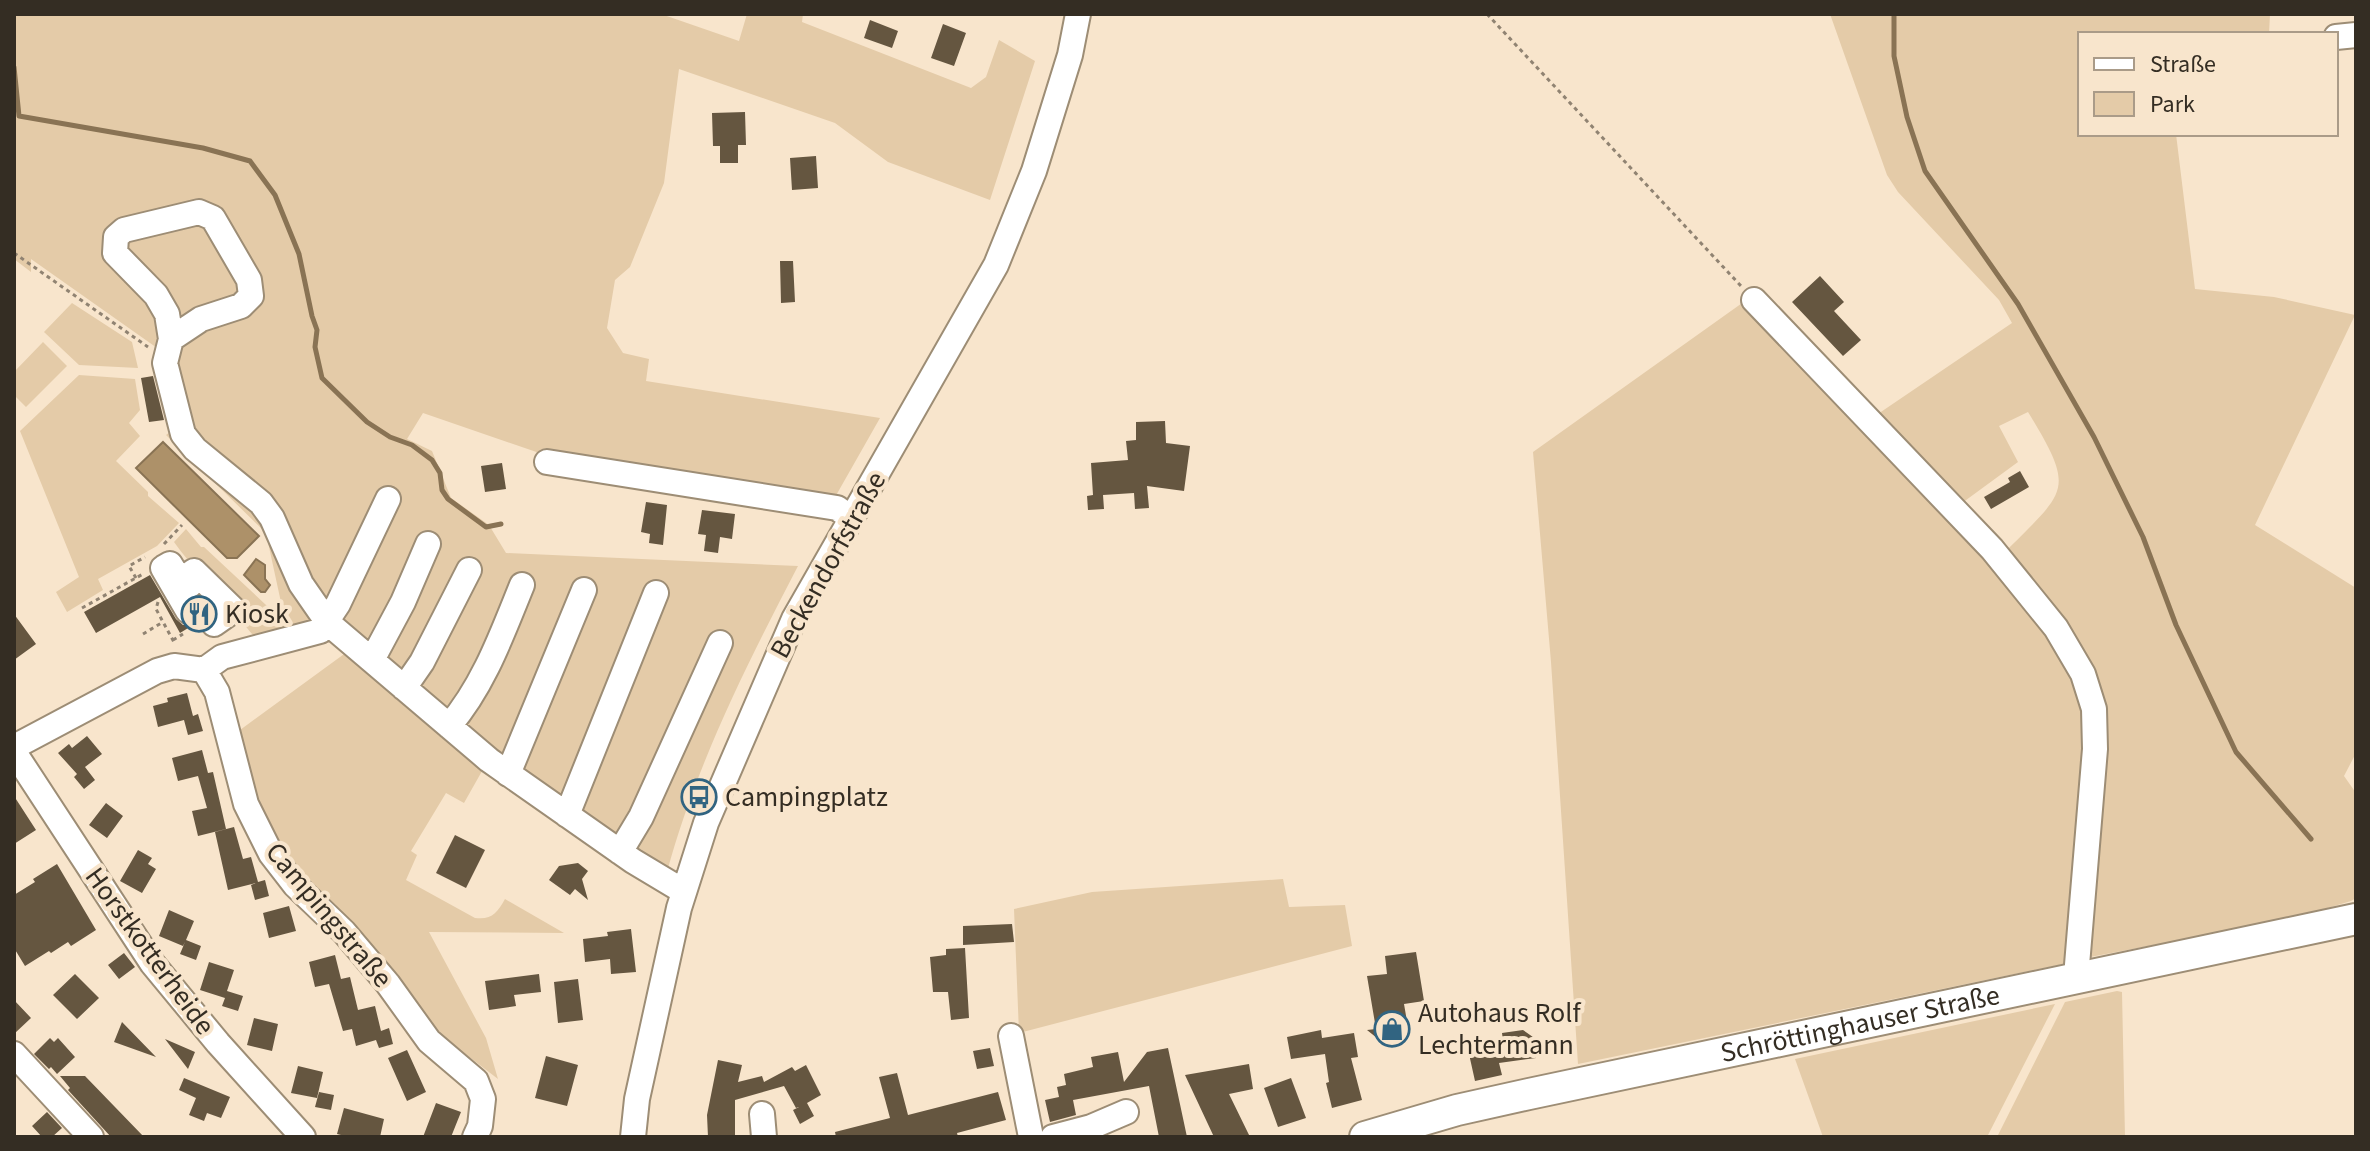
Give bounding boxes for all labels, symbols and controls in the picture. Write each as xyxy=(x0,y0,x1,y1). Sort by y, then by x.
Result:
legend xyxy=(2078,32,2338,136)
text: Straße xyxy=(2150,47,2216,82)
text: Park xyxy=(2150,87,2195,122)
street label: Beckendorfstraße xyxy=(760,464,896,666)
place label: Kiosk xyxy=(225,594,289,634)
restaurant icon: Kiosk xyxy=(180,595,218,633)
place label: Campingplatz xyxy=(725,777,888,817)
bus stop icon: Campingplatz xyxy=(680,778,718,816)
street label: Campingstraße xyxy=(256,834,402,996)
street label: Horstkotterheide xyxy=(75,859,225,1043)
street label: Schröttinghauser Straße xyxy=(1717,975,2003,1073)
place label: Autohaus Rolf Lechtermann xyxy=(1418,993,1581,1065)
shop icon: Autohaus Rolf Lechtermann xyxy=(1373,1010,1411,1048)

